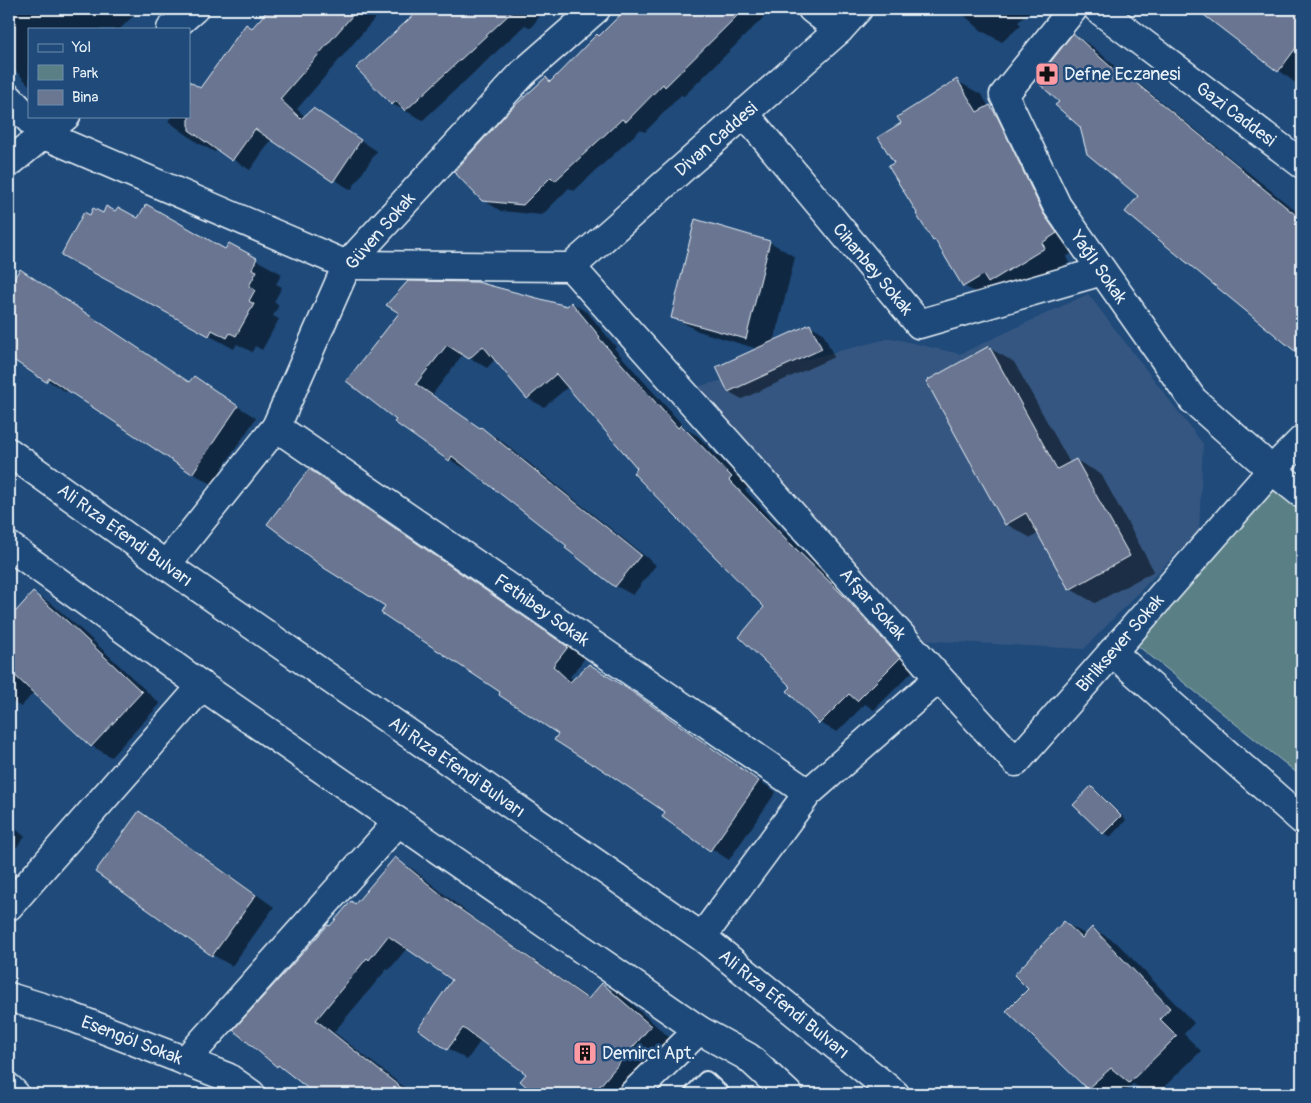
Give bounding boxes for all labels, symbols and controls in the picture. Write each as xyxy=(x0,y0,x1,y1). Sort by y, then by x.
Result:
legend xyxy=(28,28,190,118)
text: Yol xyxy=(71,38,91,57)
pharmacy icon: Defne Eczanesi xyxy=(1034,61,1060,87)
place label: Defne Eczanesi xyxy=(1064,63,1180,86)
text: Park xyxy=(72,64,99,83)
street label: Gazi Caddesi xyxy=(1191,77,1280,152)
text: Bina xyxy=(72,88,99,107)
street label: Divan Caddesi xyxy=(670,97,763,182)
street label: Güven Sokak xyxy=(340,187,421,275)
street label: Cihanbey Sokak xyxy=(827,218,918,321)
street label: Yağlı Sokak xyxy=(1064,225,1132,309)
street label: Ali Rıza Efendi Bulvarı xyxy=(53,479,197,592)
street label: Afşar Sokak xyxy=(834,563,911,646)
street label: Fethibey Sokak xyxy=(490,569,594,652)
street label: Birliksever Sokak xyxy=(1071,589,1170,697)
street label: Ali Rıza Efendi Bulvarı xyxy=(384,712,529,823)
street label: Ali Rıza Efendi Bulvarı xyxy=(714,945,854,1064)
street label: Esengöl Sokak xyxy=(78,1011,186,1071)
building icon: Demirci Apt. xyxy=(572,1040,598,1066)
place label: Demirci Apt. xyxy=(602,1042,695,1065)

